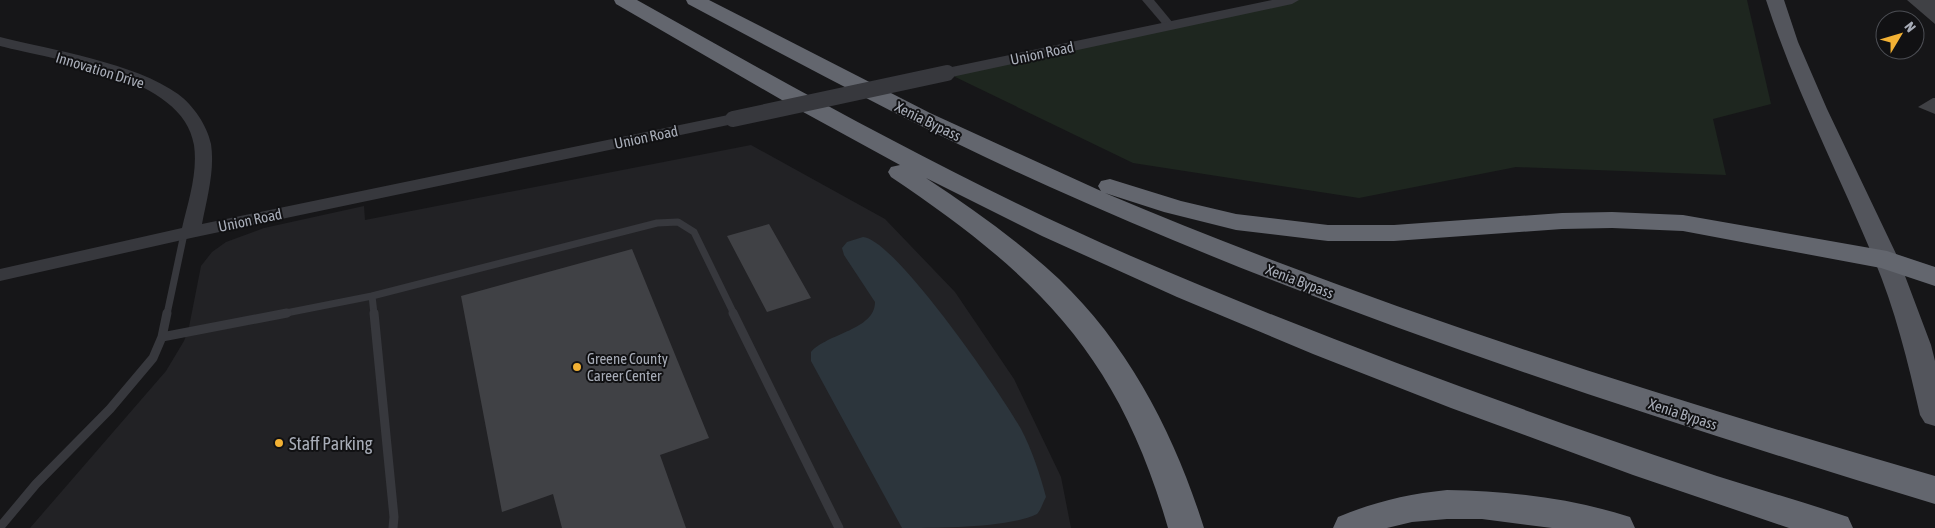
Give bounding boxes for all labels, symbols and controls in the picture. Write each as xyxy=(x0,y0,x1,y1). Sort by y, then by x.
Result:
north arrow xyxy=(1875,10,1925,60)
text: N xyxy=(1901,19,1919,35)
street label: Union Road xyxy=(1009,38,1075,68)
street label: Innovation Drive xyxy=(54,48,146,92)
street label: Xenia Bypass xyxy=(892,98,964,144)
street label: Union Road xyxy=(613,122,679,152)
street label: Union Road xyxy=(217,205,283,235)
street label: Xenia Bypass xyxy=(1264,260,1336,302)
place label: Greene County Career Center xyxy=(587,350,668,384)
marker: Greene County Career Center xyxy=(571,361,583,373)
street label: Xenia Bypass xyxy=(1647,395,1719,433)
place label: Staff Parking xyxy=(289,433,373,454)
marker: Staff Parking xyxy=(273,437,285,449)

